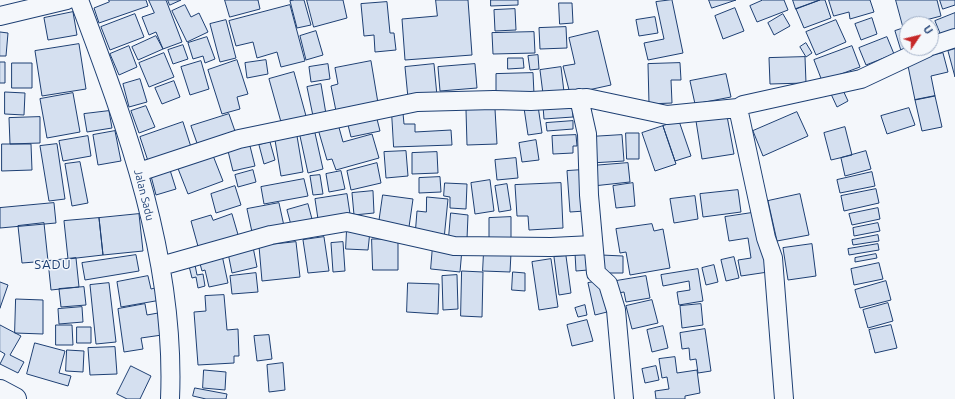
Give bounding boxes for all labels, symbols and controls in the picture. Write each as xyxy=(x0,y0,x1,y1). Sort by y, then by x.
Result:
north arrow xyxy=(899,16,939,56)
text: U xyxy=(921,23,935,36)
street label: Jalan Sadu xyxy=(131,168,157,222)
district label: SADU xyxy=(34,257,72,273)

